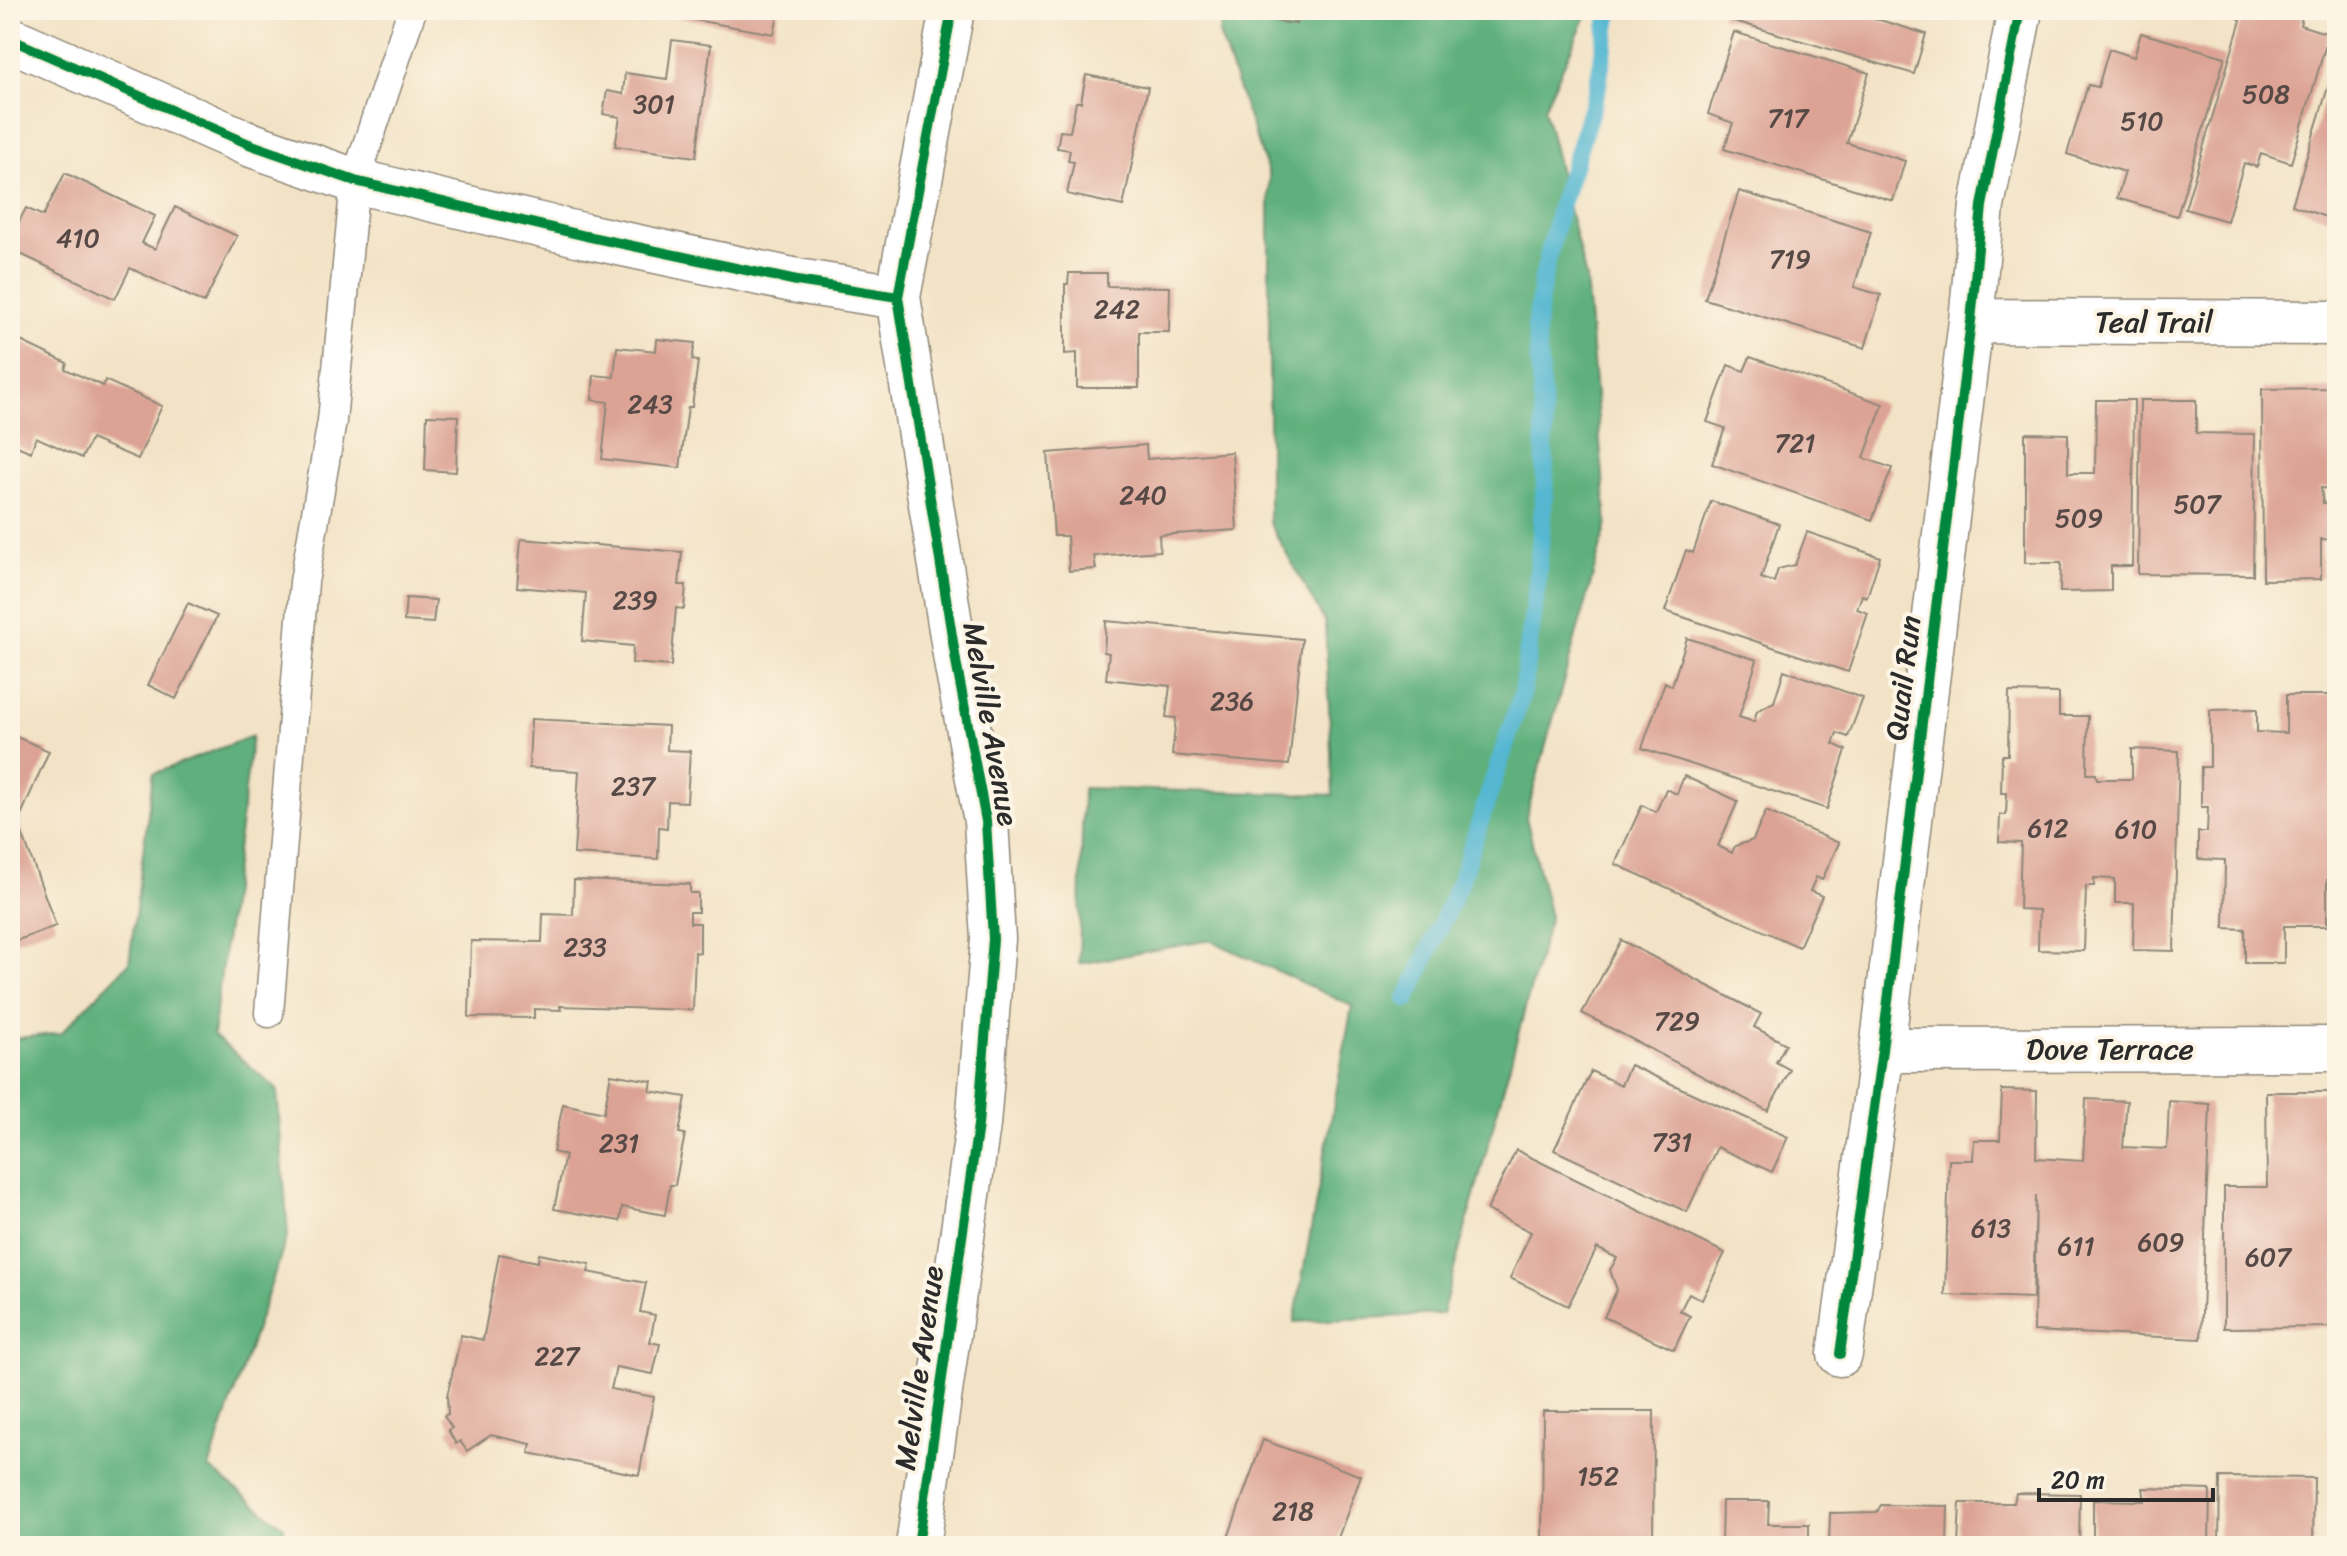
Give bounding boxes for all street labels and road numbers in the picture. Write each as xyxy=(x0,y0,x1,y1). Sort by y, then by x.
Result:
street label: Teal Trail xyxy=(2095,295,2214,349)
street label: Quail Run xyxy=(1869,612,1937,744)
street label: Melville Avenue xyxy=(947,618,1035,830)
street label: Dove Terrace xyxy=(2026,1022,2194,1076)
street label: Melville Avenue xyxy=(878,1262,960,1474)

